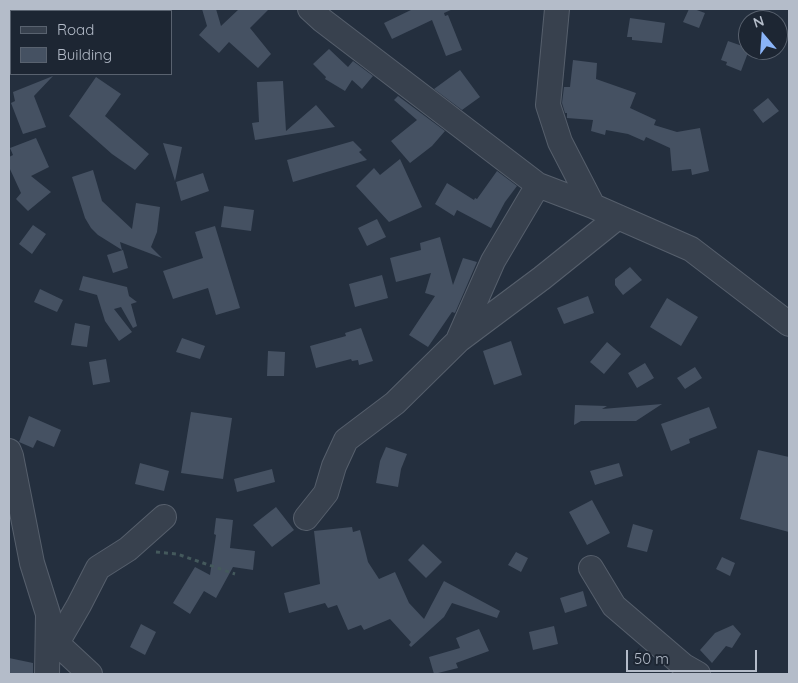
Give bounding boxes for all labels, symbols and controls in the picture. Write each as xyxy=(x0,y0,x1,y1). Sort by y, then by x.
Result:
legend xyxy=(10,10,172,75)
north arrow xyxy=(738,10,788,60)
text: N xyxy=(751,12,766,32)
text: Road xyxy=(57,20,94,39)
text: Building xyxy=(57,45,112,64)
scale bar xyxy=(628,640,759,672)
text: 50 m xyxy=(634,649,669,668)

